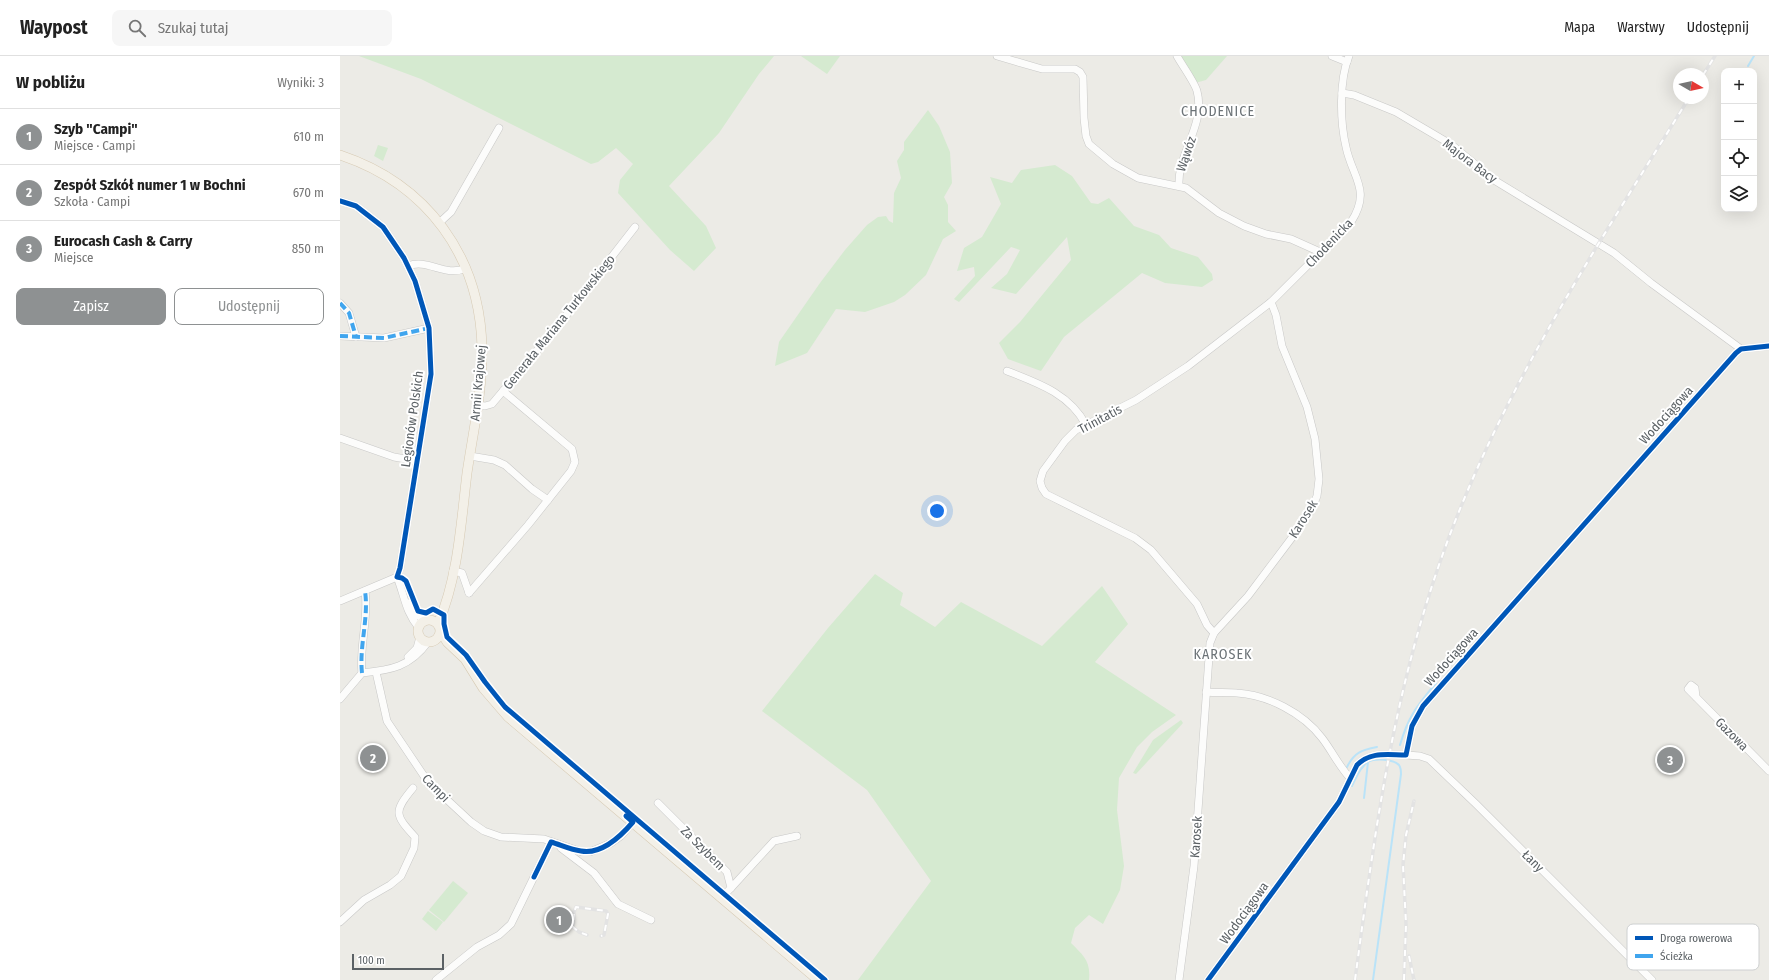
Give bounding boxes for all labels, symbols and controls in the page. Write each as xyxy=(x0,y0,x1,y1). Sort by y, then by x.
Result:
search box xyxy=(112,10,392,46)
text: Waypost xyxy=(20,16,88,39)
icon: search xyxy=(126,17,148,39)
text: Szukaj tutaj xyxy=(158,19,229,37)
text: Mapa xyxy=(1564,19,1595,36)
text: Warstwy xyxy=(1617,19,1665,36)
text: Udostępnij xyxy=(1687,19,1749,36)
north arrow xyxy=(1673,68,1709,104)
map controls xyxy=(1721,68,1757,212)
button: + xyxy=(1721,68,1757,104)
text: W pobliżu xyxy=(16,72,85,93)
text: Wyniki: 3 xyxy=(277,75,324,90)
district label: CHODENICE xyxy=(1181,103,1255,120)
button: − xyxy=(1721,104,1757,140)
text: Szyb "Campi" xyxy=(54,120,138,138)
text: 1 xyxy=(26,129,32,144)
text: 610 m xyxy=(293,129,324,144)
street label: Wąwóz xyxy=(1173,135,1199,173)
street label: Majora Bacy xyxy=(1440,136,1500,186)
text: Miejsce · Campi xyxy=(54,138,135,153)
button: locate xyxy=(1721,140,1757,176)
text: Zespół Szkół numer 1 w Bochni xyxy=(54,176,246,194)
button: layers xyxy=(1721,176,1757,212)
text: 2 xyxy=(26,185,32,200)
text: 670 m xyxy=(293,185,324,200)
text: Szkoła · Campi xyxy=(54,194,130,209)
street label: Chodenicka xyxy=(1302,216,1356,270)
text: Eurocash Cash & Carry xyxy=(54,232,193,250)
text: 3 xyxy=(26,241,32,256)
text: 850 m xyxy=(292,241,324,256)
text: Miejsce xyxy=(54,250,94,265)
street label: Generała Mariana Turkowskiego xyxy=(500,252,618,392)
button: Zapisz xyxy=(16,288,166,325)
button: Udostępnij xyxy=(174,288,324,325)
street label: Armii Krajowej xyxy=(467,344,489,422)
street label: Legionów Polskich xyxy=(398,370,426,468)
street label: Wodociągowa xyxy=(1636,383,1696,447)
street label: Trinitatis xyxy=(1076,401,1125,437)
street label: Karosek xyxy=(1285,496,1321,541)
your location xyxy=(927,501,947,521)
street label: Wodociągowa xyxy=(1421,625,1481,689)
district label: KAROSEK xyxy=(1194,646,1252,663)
street label: Gazowa xyxy=(1712,714,1752,754)
pin: 2 xyxy=(360,743,386,773)
pin: 3 xyxy=(1657,745,1683,775)
street label: Campi xyxy=(419,771,453,805)
street label: Karosek xyxy=(1187,814,1205,859)
street label: Za Szybem xyxy=(678,823,728,873)
street label: Łany xyxy=(1519,847,1547,875)
street label: Wodociągowa xyxy=(1217,879,1271,947)
pin: 1 xyxy=(546,905,572,935)
legend xyxy=(1627,924,1759,970)
text: Droga rowerowa xyxy=(1660,932,1732,945)
text: Ścieżka xyxy=(1660,949,1693,963)
scale bar xyxy=(352,952,444,971)
text: 100 m xyxy=(358,954,385,967)

